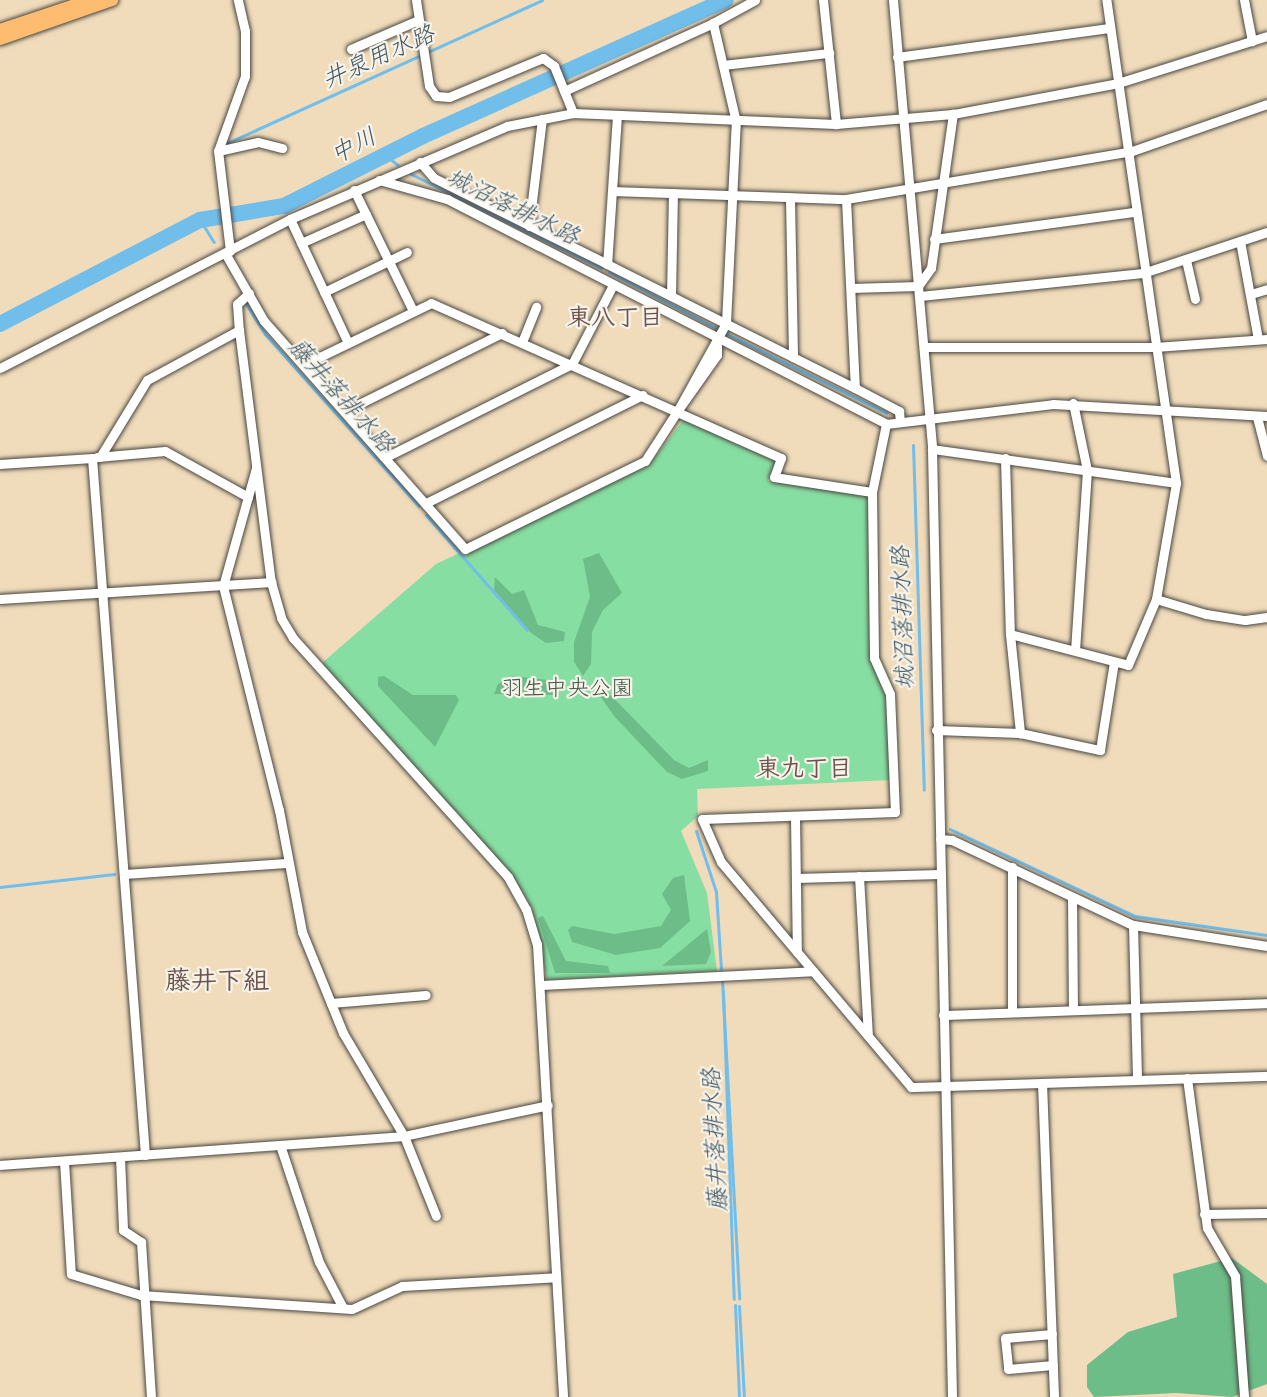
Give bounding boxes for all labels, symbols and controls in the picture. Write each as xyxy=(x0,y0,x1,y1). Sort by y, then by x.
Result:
water label: 井泉用水路 xyxy=(317,18,439,94)
water label: 中川 xyxy=(325,121,381,169)
water label: 城沼落排水路 xyxy=(442,161,584,251)
district label: 東八丁目 xyxy=(567,303,663,331)
water label: 藤井落排水路 xyxy=(283,332,401,458)
water label: 城沼落排水路 xyxy=(885,546,919,690)
park label: 羽生中央公園 xyxy=(501,675,633,701)
district label: 東九丁目 xyxy=(756,754,852,782)
district label: 藤井下組 xyxy=(165,965,269,997)
water label: 藤井落排水路 xyxy=(696,1067,732,1213)

